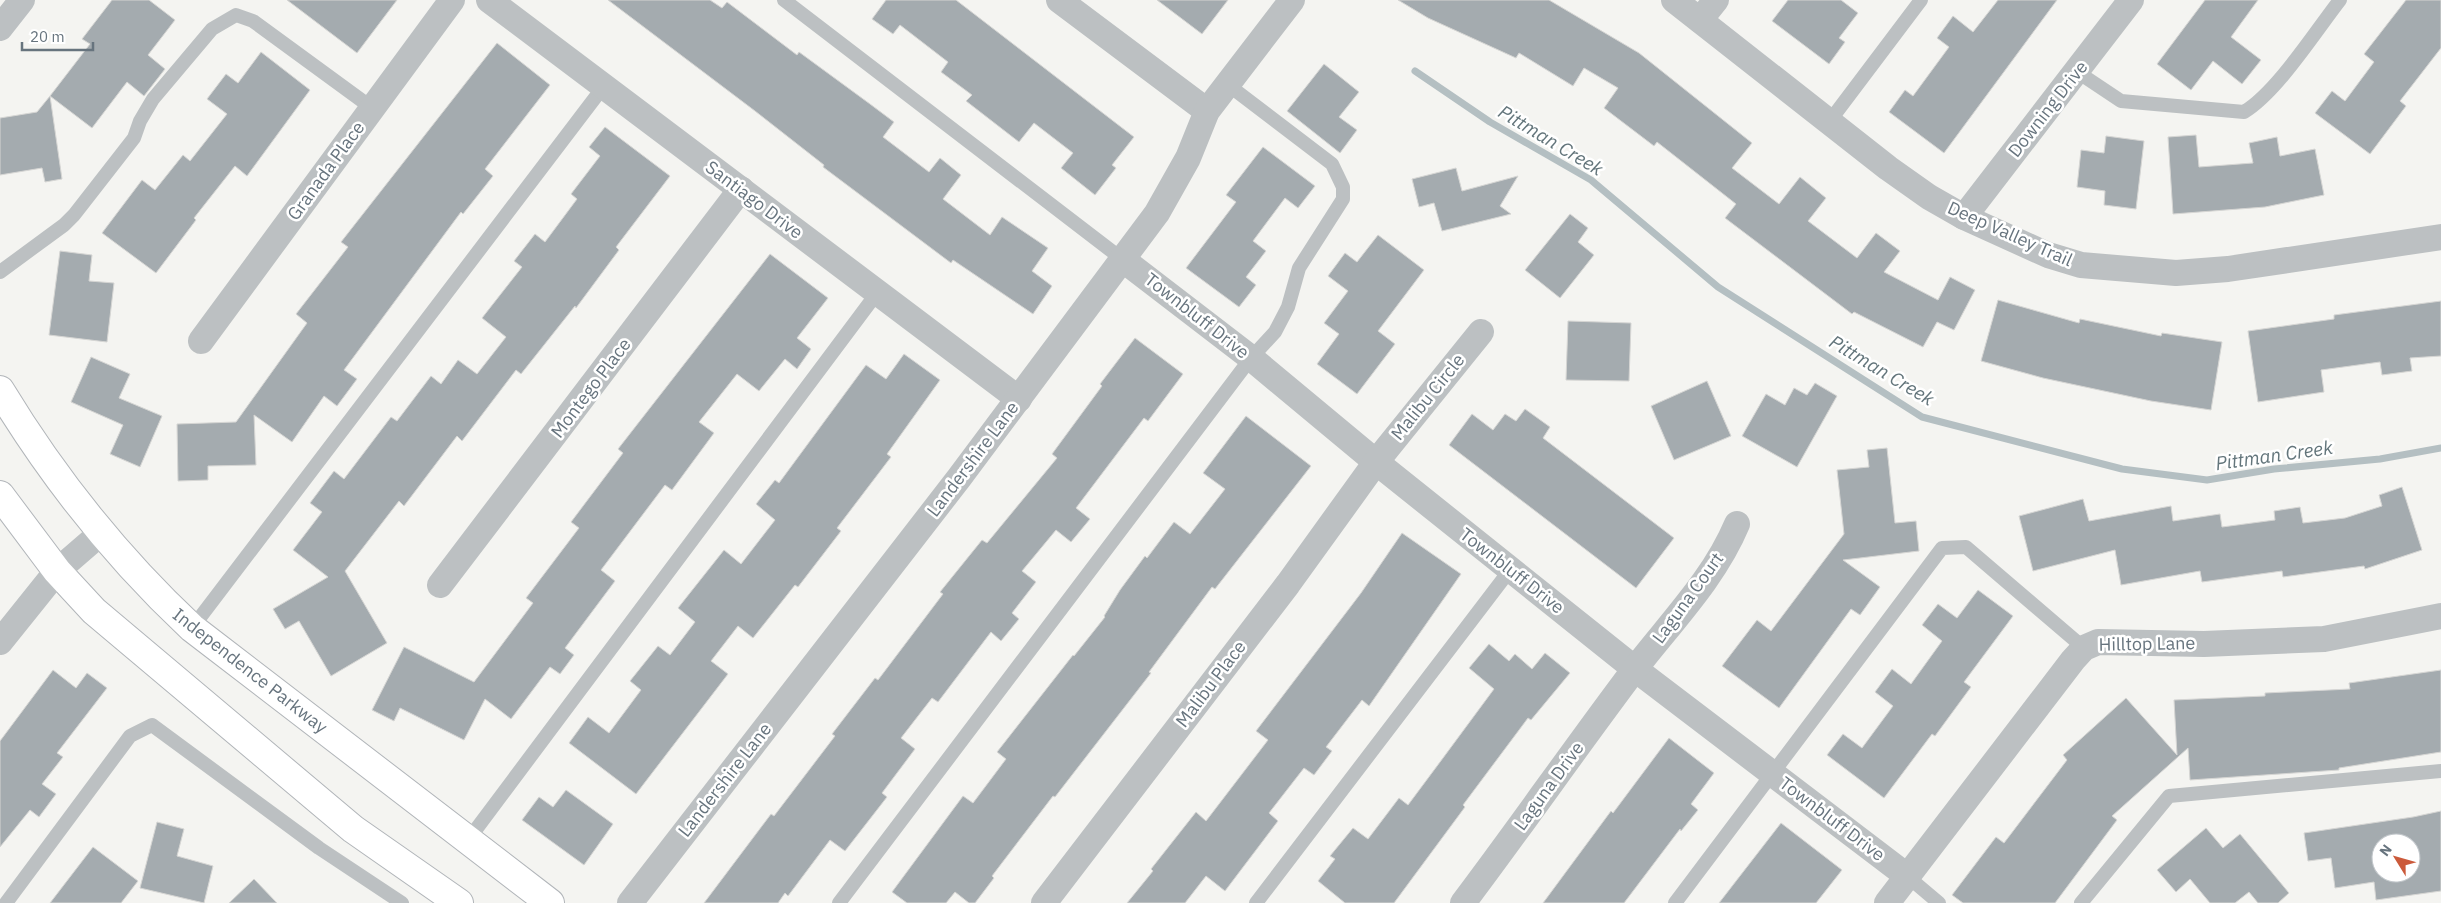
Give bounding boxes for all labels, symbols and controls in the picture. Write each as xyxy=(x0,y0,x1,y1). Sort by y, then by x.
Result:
scale bar xyxy=(22,20,94,52)
text: 20 m xyxy=(30,27,65,46)
street label: Downing Drive xyxy=(2003,56,2093,162)
water label: Pittman Creek xyxy=(1494,99,1609,181)
street label: Granada Place xyxy=(282,117,369,225)
street label: Santiago Drive xyxy=(701,155,808,244)
street label: Deep Valley Trail xyxy=(1944,196,2076,271)
street label: Townbluff Drive xyxy=(1140,268,1254,364)
water label: Pittman Creek xyxy=(1825,329,1940,411)
street label: Montego Place xyxy=(546,333,636,442)
street label: Malibu Circle xyxy=(1386,349,1470,445)
street label: Landershire Lane xyxy=(922,396,1024,521)
water label: Pittman Creek xyxy=(2214,435,2335,475)
street label: Townbluff Drive xyxy=(1455,523,1569,619)
street label: Laguna Court xyxy=(1647,548,1728,648)
street label: Independence Parkway xyxy=(168,603,332,738)
street label: Hilltop Lane xyxy=(2099,631,2196,656)
street label: Malibu Place xyxy=(1170,636,1251,732)
street label: Landershire Lane xyxy=(673,718,776,841)
street label: Laguna Drive xyxy=(1509,737,1589,835)
street label: Townbluff Drive xyxy=(1775,771,1890,866)
north arrow xyxy=(2371,833,2421,883)
text: N xyxy=(2375,841,2396,860)

